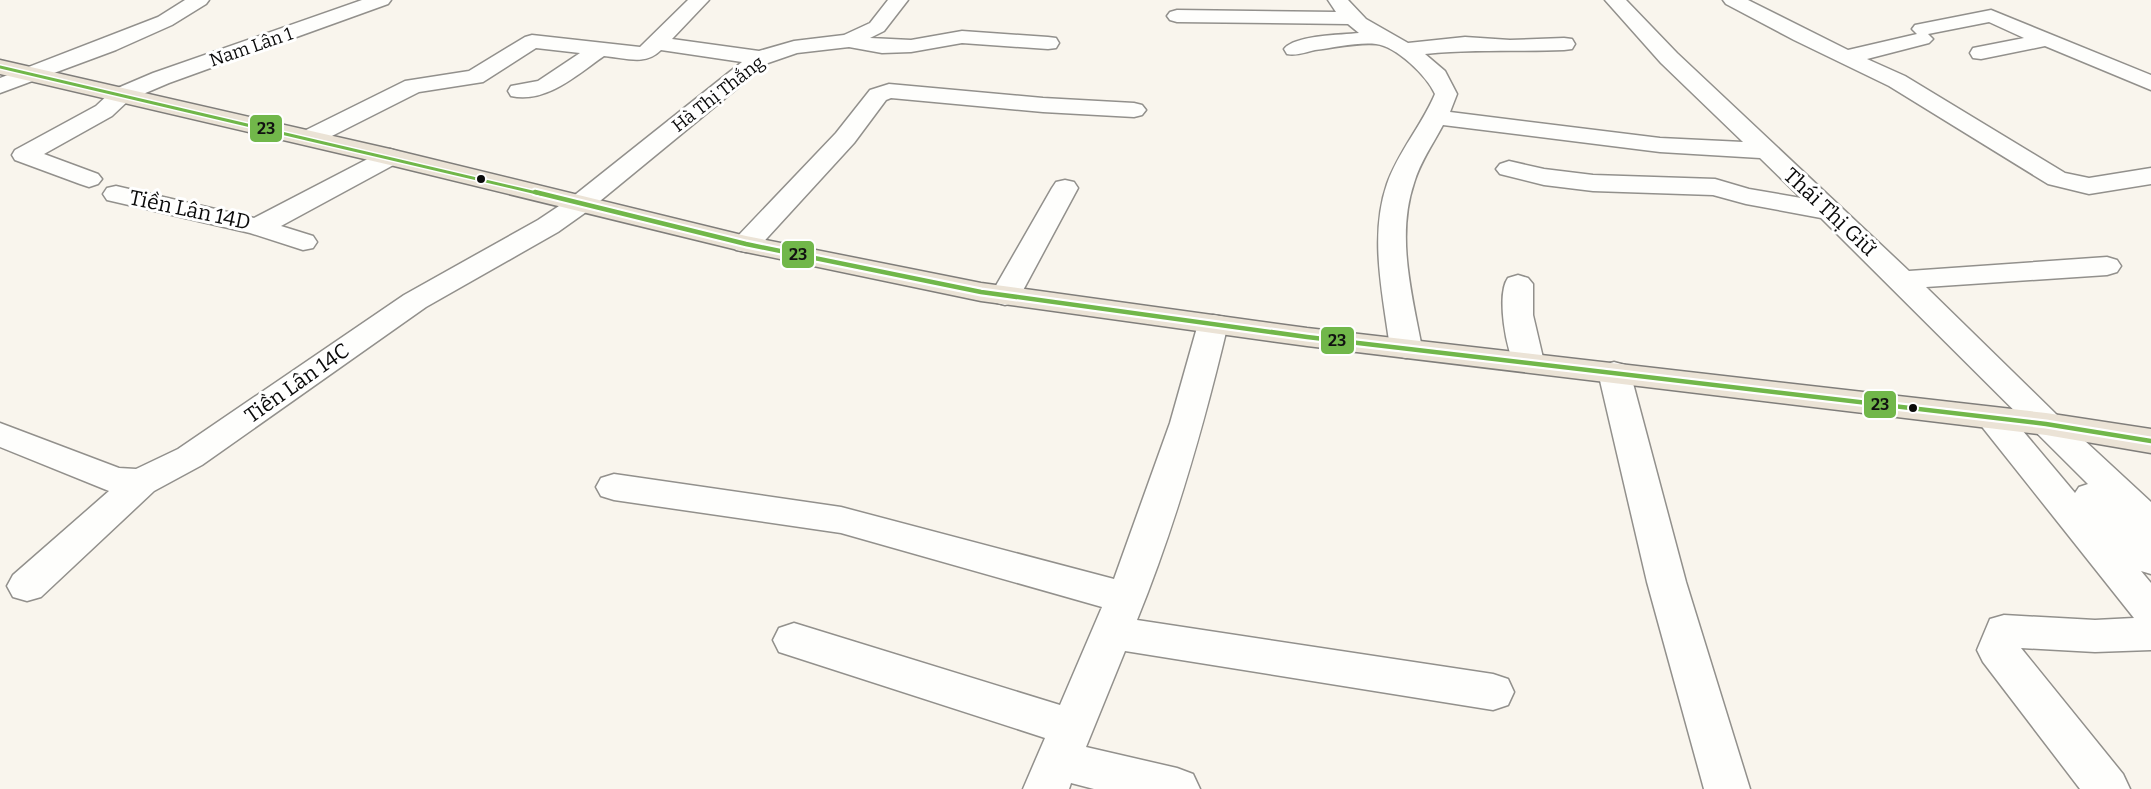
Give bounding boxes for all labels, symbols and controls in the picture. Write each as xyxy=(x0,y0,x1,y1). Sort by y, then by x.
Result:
street label: Nam Lân 1 xyxy=(207,22,296,71)
street label: Hà Thị Thắng xyxy=(668,51,768,137)
line badge: 23 xyxy=(249,114,283,143)
text: 23 xyxy=(257,119,275,138)
street label: Thái Thị Giữ xyxy=(1778,162,1882,262)
unlabelled marker xyxy=(475,173,487,185)
street label: Tiền Lân 14D xyxy=(127,184,253,236)
line badge: 23 xyxy=(781,240,815,269)
text: 23 xyxy=(789,245,807,264)
line badge: 23 xyxy=(1320,326,1355,355)
text: 23 xyxy=(1328,331,1346,350)
street label: Tiền Lân 14C xyxy=(240,337,354,429)
line badge: 23 xyxy=(1863,390,1897,419)
text: 23 xyxy=(1871,395,1889,414)
unlabelled marker xyxy=(1907,402,1919,414)

